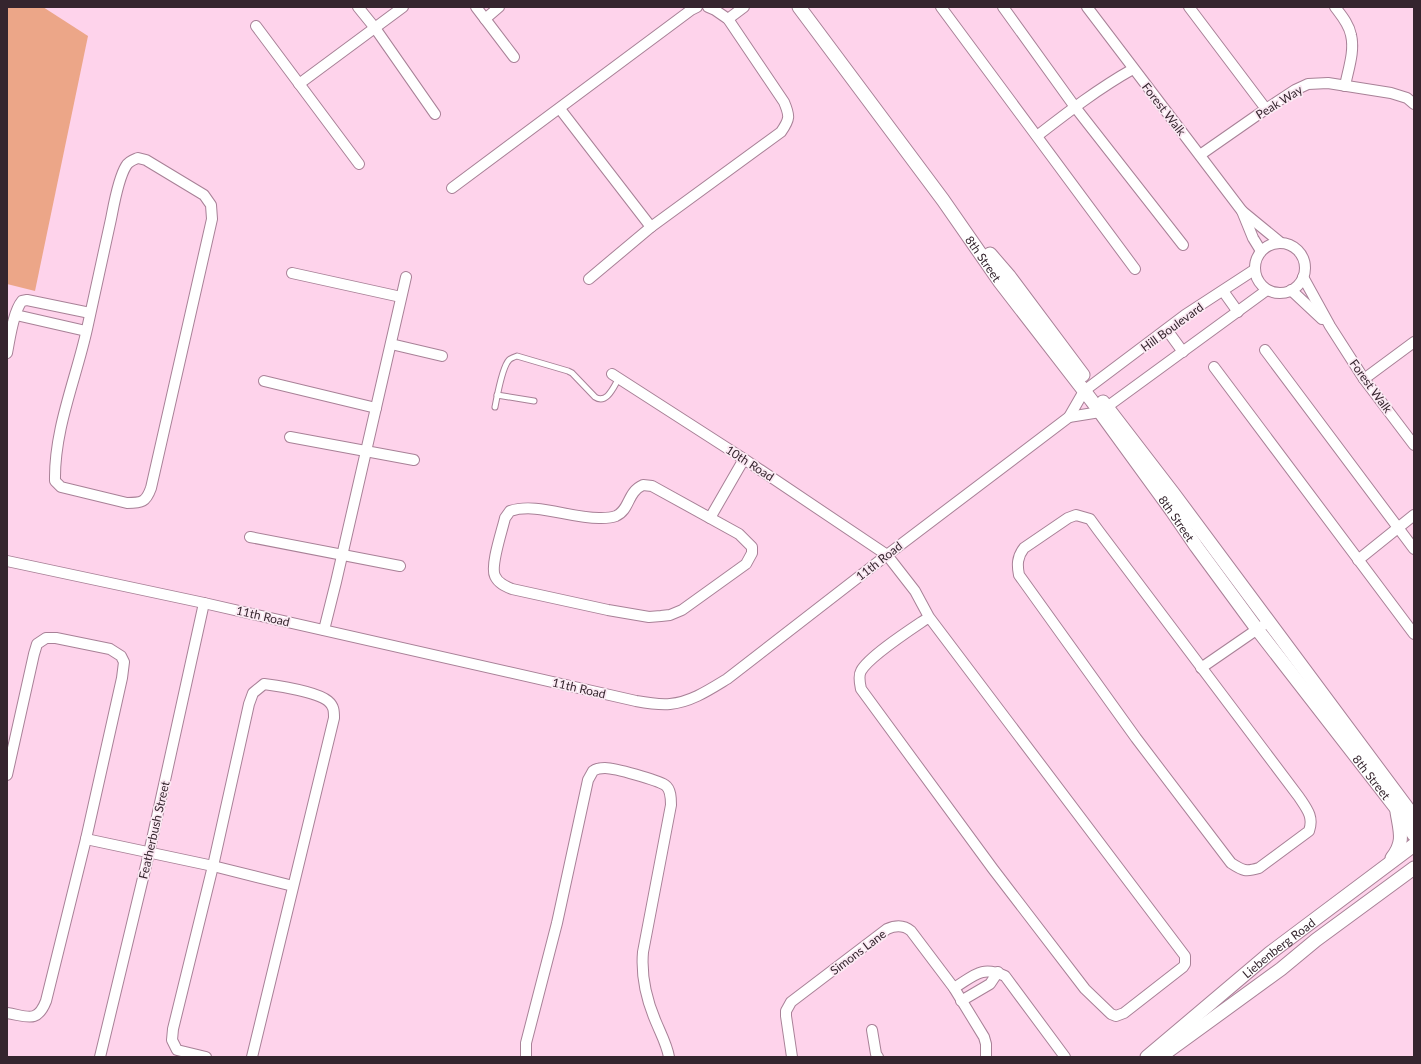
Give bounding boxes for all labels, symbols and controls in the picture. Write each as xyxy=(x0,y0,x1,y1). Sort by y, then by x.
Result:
street label: Forest Walk xyxy=(1139,80,1190,139)
street label: Peak Way xyxy=(1253,81,1306,122)
street label: 8th Street xyxy=(962,233,1005,285)
street label: Hill Boulevard xyxy=(1138,299,1206,355)
street label: Forest Walk xyxy=(1347,356,1396,416)
street label: 10th Road xyxy=(723,442,777,484)
street label: 8th Street xyxy=(1156,492,1199,545)
street label: 11th Road xyxy=(853,538,905,584)
street label: 11th Road xyxy=(235,603,291,629)
street label: 11th Road xyxy=(551,675,607,701)
street label: 8th Street xyxy=(1350,752,1394,803)
street label: Featherbush Street xyxy=(135,779,173,880)
street label: Liebenberg Road xyxy=(1239,914,1318,981)
street label: Simons Lane xyxy=(827,926,889,978)

